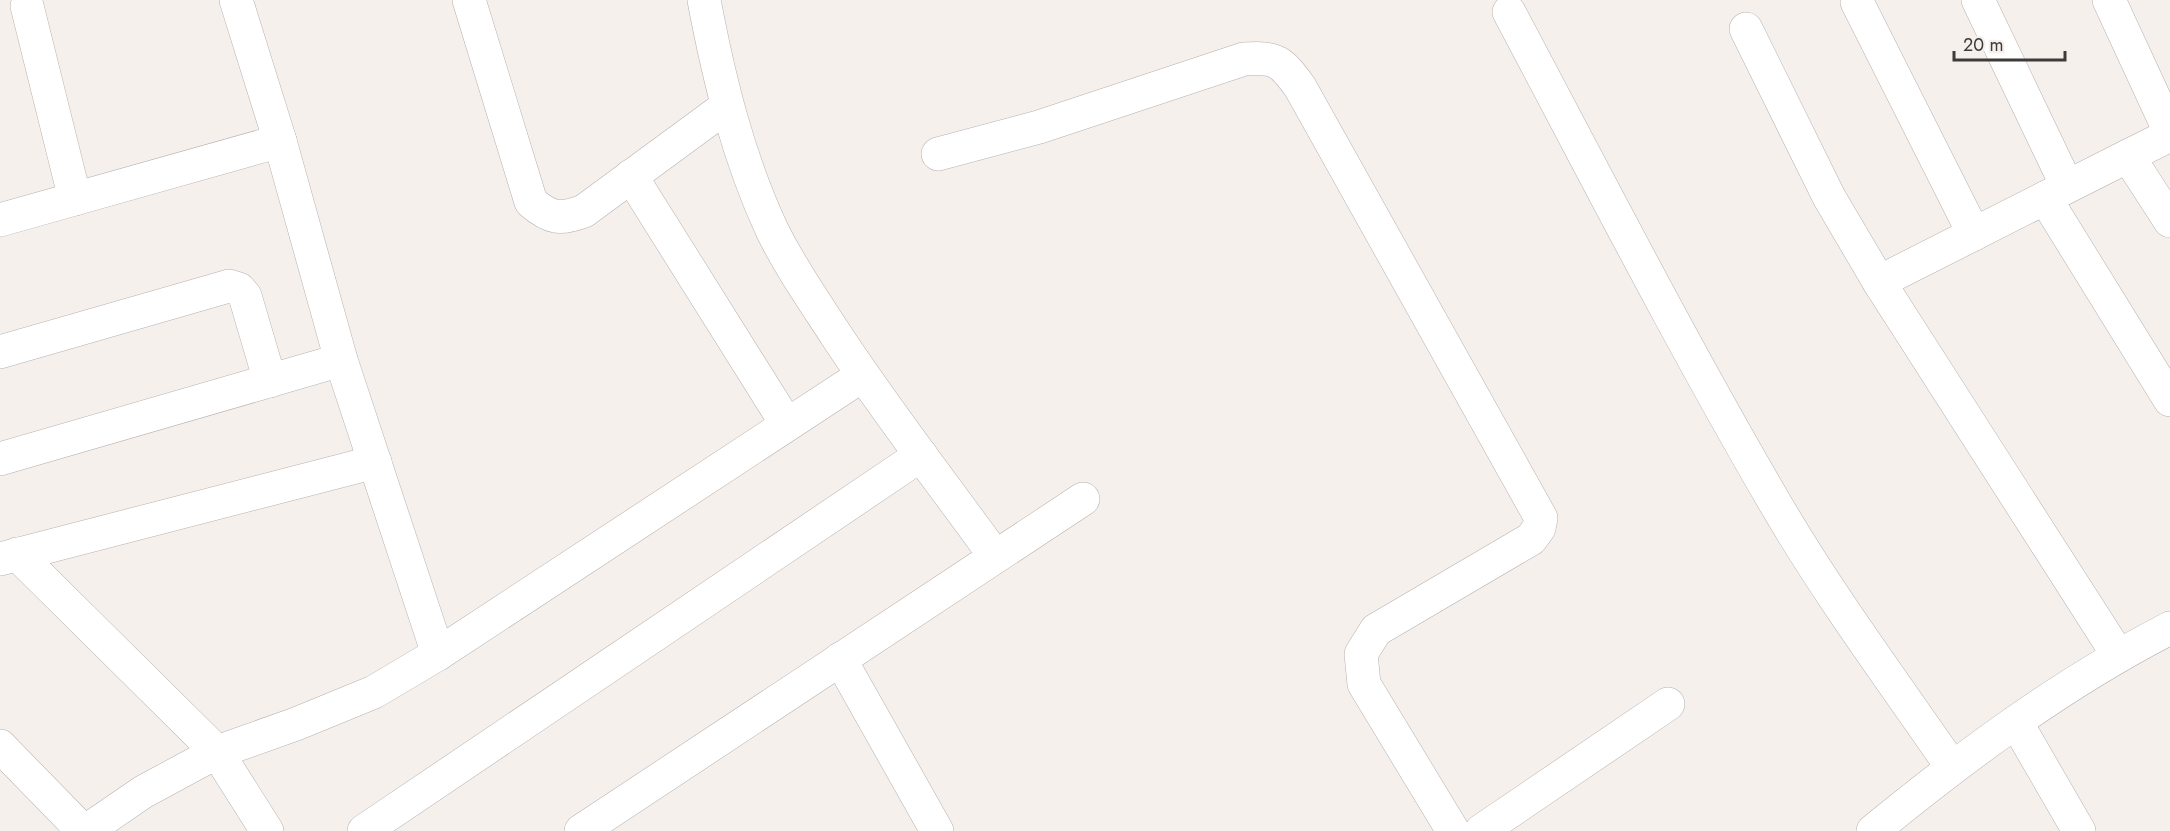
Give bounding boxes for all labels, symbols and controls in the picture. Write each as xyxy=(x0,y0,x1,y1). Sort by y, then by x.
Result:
scale bar xyxy=(1954,24,2065,62)
text: 20 m xyxy=(1963,32,2003,58)

